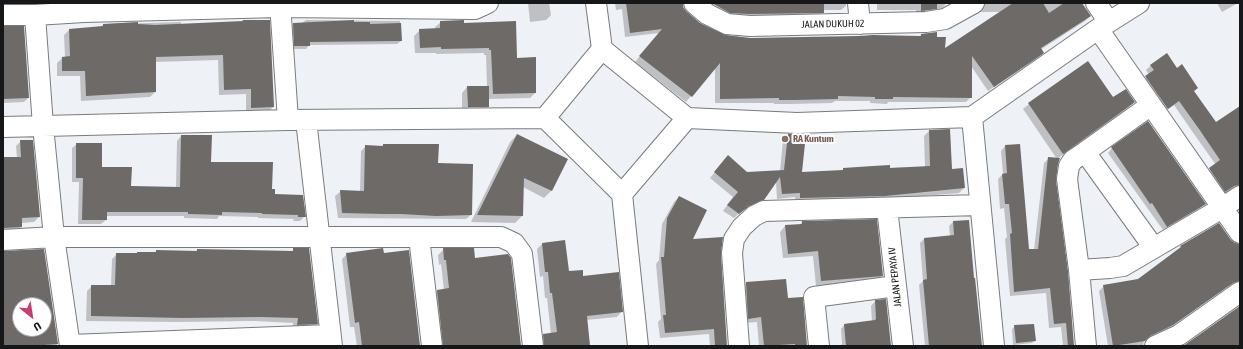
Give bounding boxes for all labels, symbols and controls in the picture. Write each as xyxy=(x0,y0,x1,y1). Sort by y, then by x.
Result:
street label: JALAN DUKUH 02 xyxy=(801,17,865,31)
place label: RA Kuntum xyxy=(793,133,834,145)
marker: RA Kuntum xyxy=(780,134,790,144)
street label: JALAN PEPAYA IV xyxy=(886,247,904,307)
north arrow xyxy=(12,297,52,337)
text: U xyxy=(32,320,43,333)

